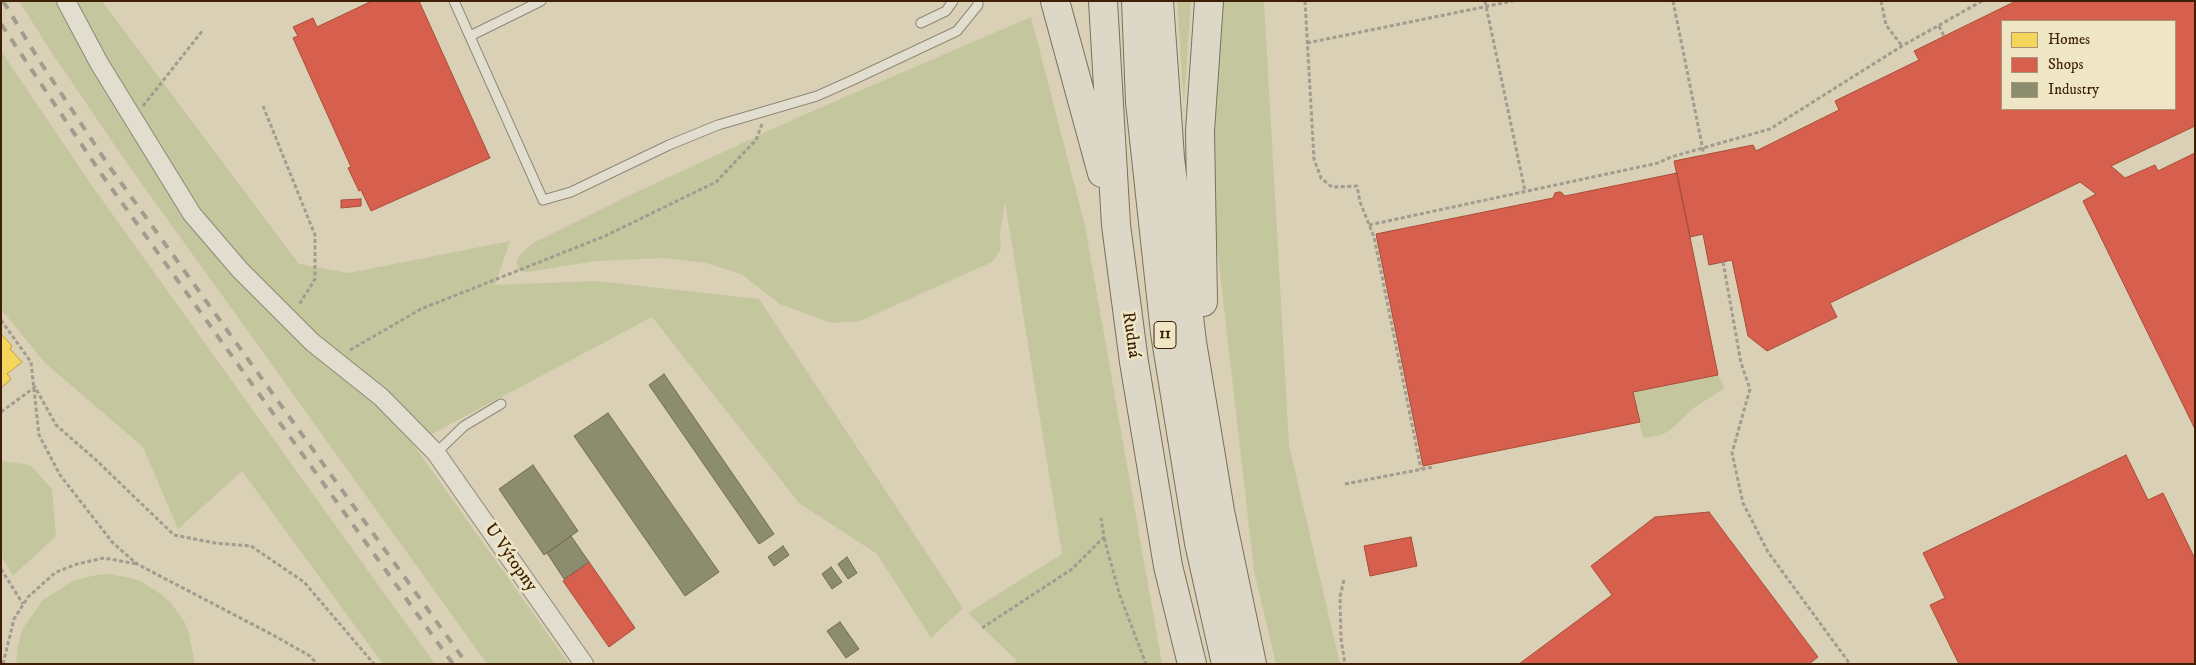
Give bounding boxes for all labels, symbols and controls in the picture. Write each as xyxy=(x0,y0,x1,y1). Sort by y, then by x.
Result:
legend xyxy=(2001,20,2176,110)
text: Homes xyxy=(2048,30,2090,49)
text: Shops xyxy=(2048,55,2084,74)
text: Industry xyxy=(2048,80,2099,99)
street label: Rudná xyxy=(1116,310,1144,360)
road number: 11 xyxy=(1154,322,1176,348)
street label: U Výtopny xyxy=(479,520,541,596)

